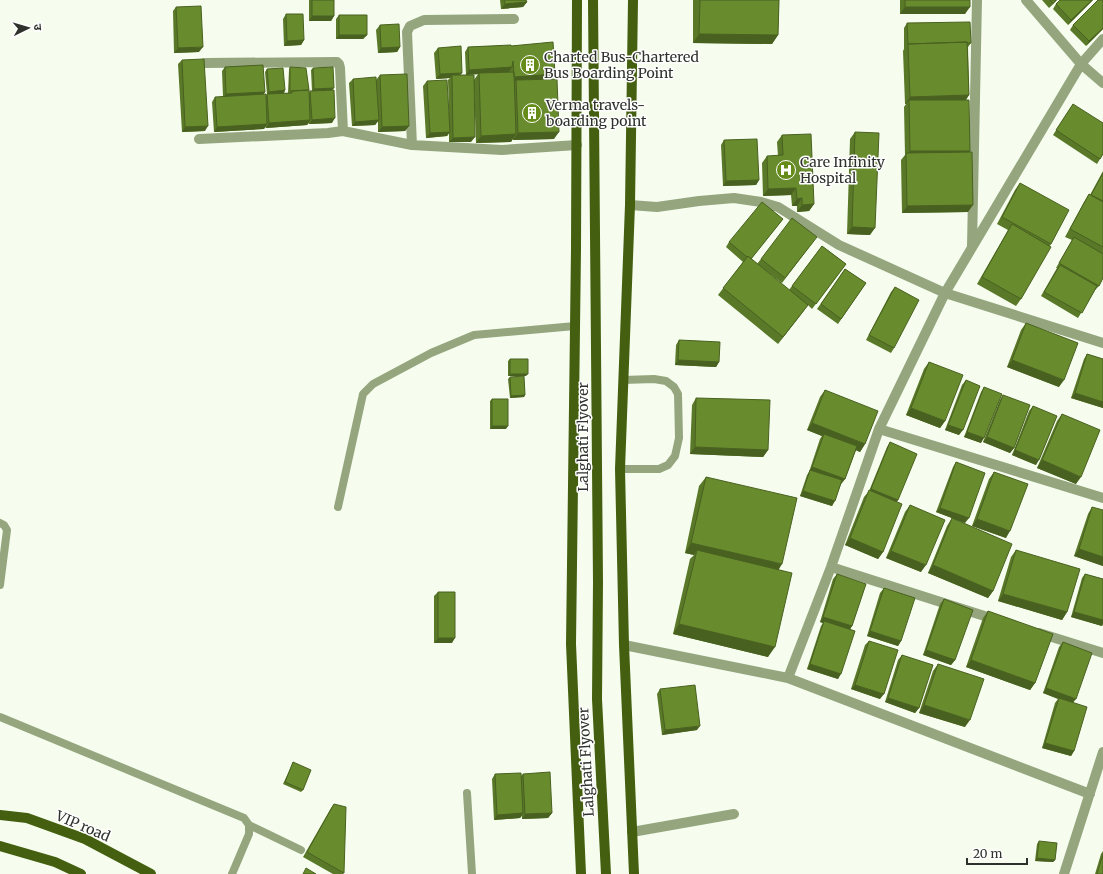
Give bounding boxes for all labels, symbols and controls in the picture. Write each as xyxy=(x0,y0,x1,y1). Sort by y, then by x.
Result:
north arrow xyxy=(8,8,48,48)
text: उ xyxy=(31,23,45,32)
place label: Charted Bus-Chartered Bus Boarding Point xyxy=(544,48,699,82)
building icon: Charted Bus-Chartered Bus Boarding Point xyxy=(519,54,541,76)
place label: Verma travels- boarding point xyxy=(545,96,647,130)
building icon: Verma travels- boarding point xyxy=(521,102,543,124)
place label: Care Infinity Hospital xyxy=(800,153,886,187)
hospital icon: Care Infinity Hospital xyxy=(775,159,797,181)
street label: Lalghati Flyover xyxy=(574,382,592,492)
street label: Lalghati Flyover xyxy=(574,707,598,817)
street label: VIP road xyxy=(52,806,113,846)
scale bar xyxy=(967,840,1027,866)
text: 20 m xyxy=(973,846,1002,861)

